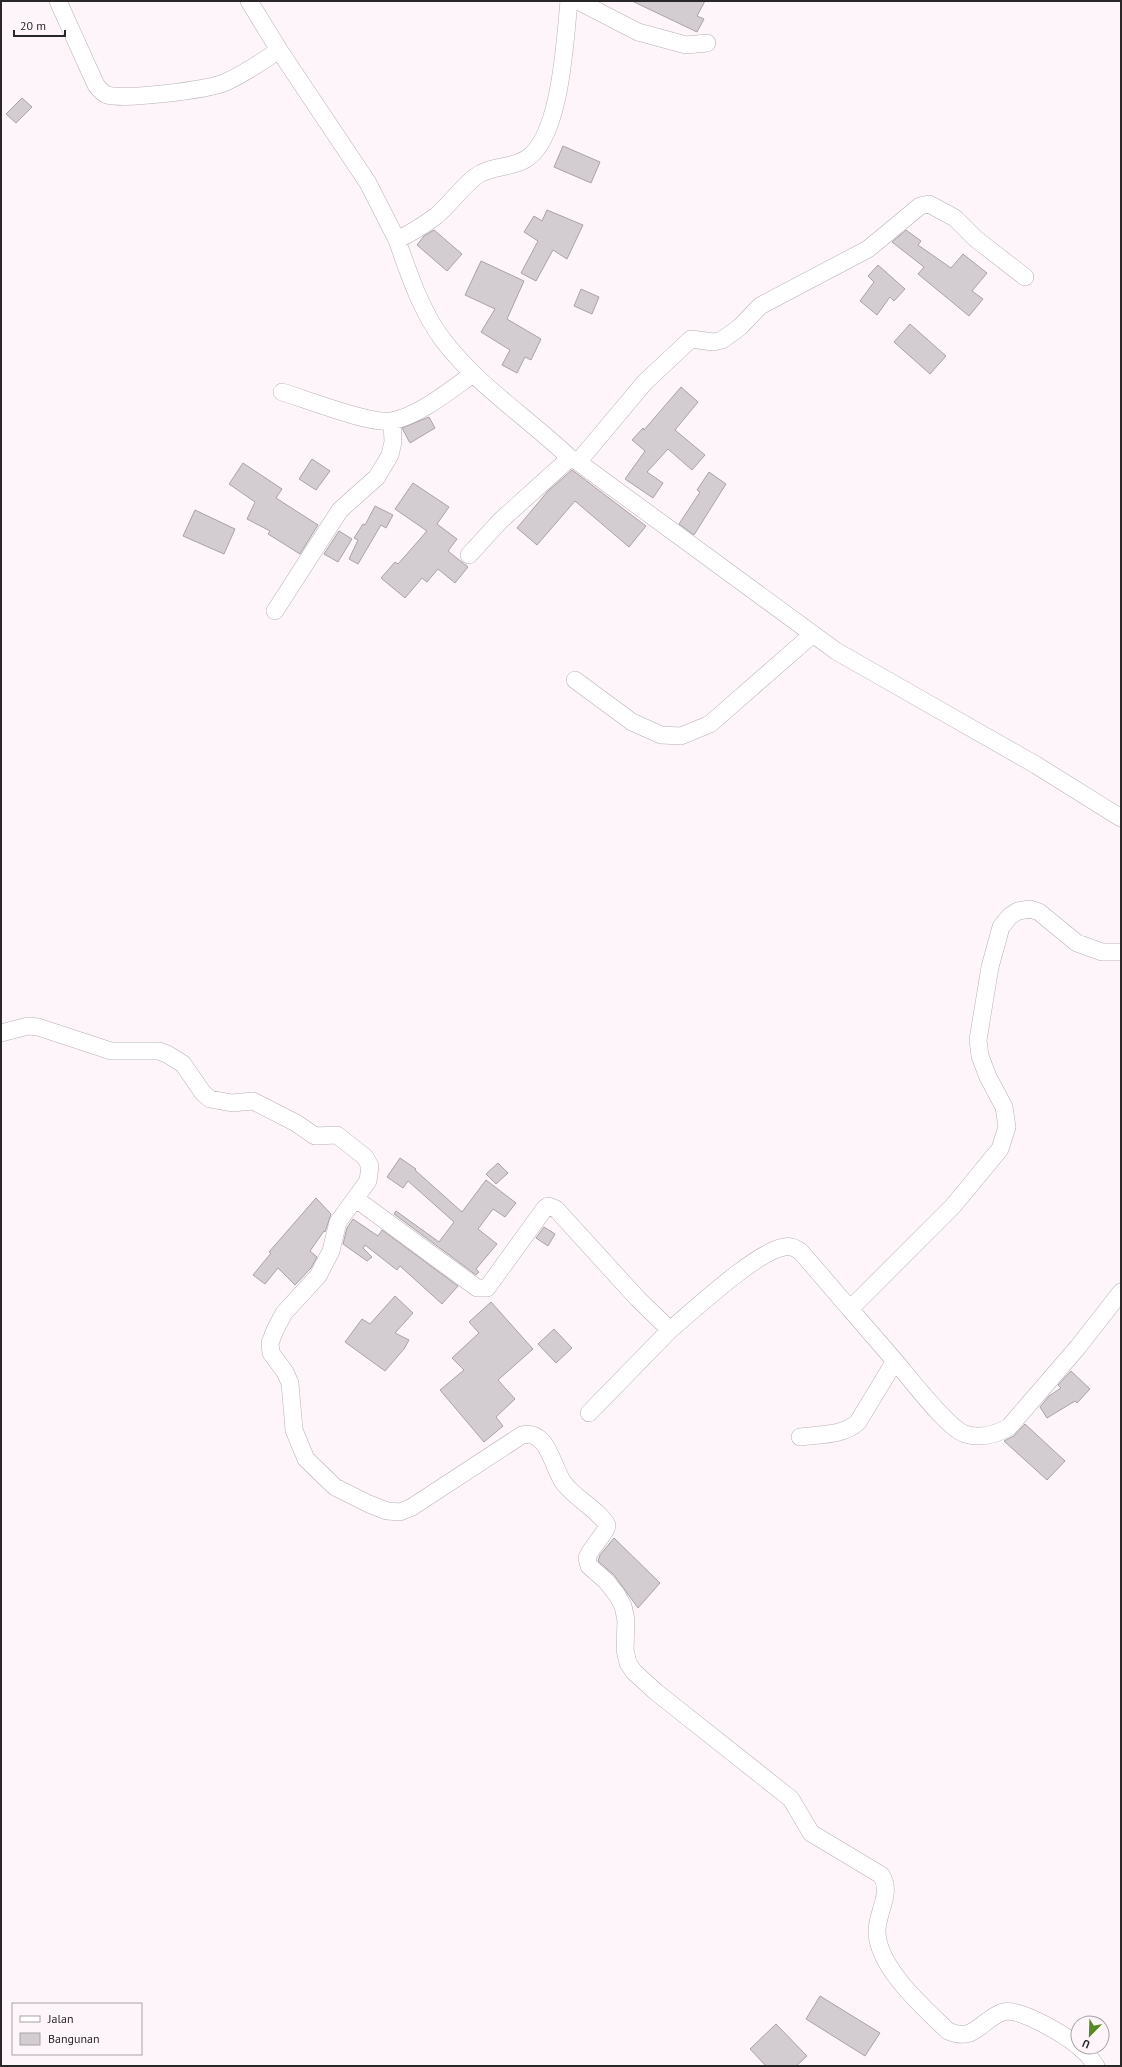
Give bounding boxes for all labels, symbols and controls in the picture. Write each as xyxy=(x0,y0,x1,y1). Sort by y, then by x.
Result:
scale bar xyxy=(14,12,65,38)
text: 20 m xyxy=(20,18,46,33)
legend xyxy=(12,2003,142,2055)
text: Jalan xyxy=(47,2011,73,2026)
north arrow xyxy=(1070,2015,1110,2055)
text: Bangunan xyxy=(48,2031,100,2046)
text: U xyxy=(1080,2036,1092,2052)

